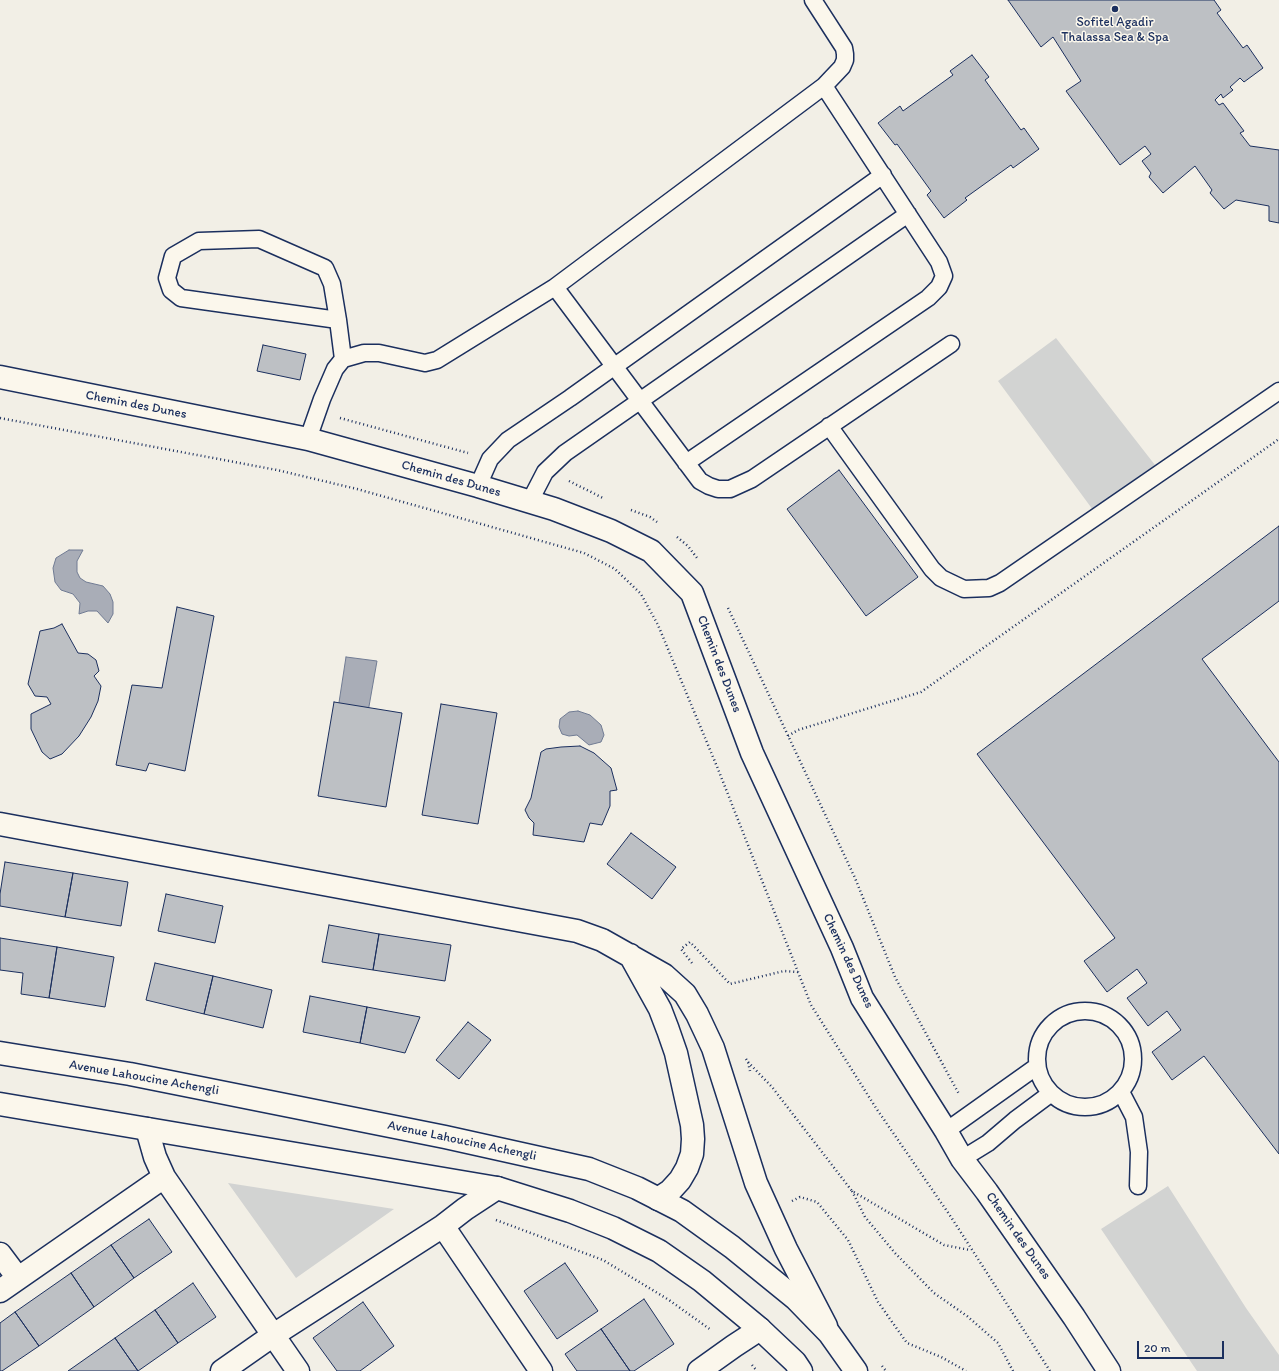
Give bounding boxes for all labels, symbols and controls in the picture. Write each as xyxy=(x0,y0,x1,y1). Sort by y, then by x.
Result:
marker: Sofitel Agadir Thalassa Sea & Spa xyxy=(1110,4,1120,14)
place label: Sofitel Agadir Thalassa Sea & Spa xyxy=(1061,15,1169,46)
street label: Chemin des Dunes xyxy=(84,388,188,422)
street label: Chemin des Dunes xyxy=(399,457,503,501)
street label: Chemin des Dunes xyxy=(693,613,745,715)
street label: Chemin des Dunes xyxy=(819,911,877,1011)
street label: Avenue Lahoucine Achengli xyxy=(68,1057,220,1099)
street label: Avenue Lahoucine Achengli xyxy=(386,1118,538,1164)
street label: Chemin des Dunes xyxy=(982,1189,1054,1283)
scale bar xyxy=(1139,1333,1226,1359)
text: 20 m xyxy=(1144,1341,1171,1355)

